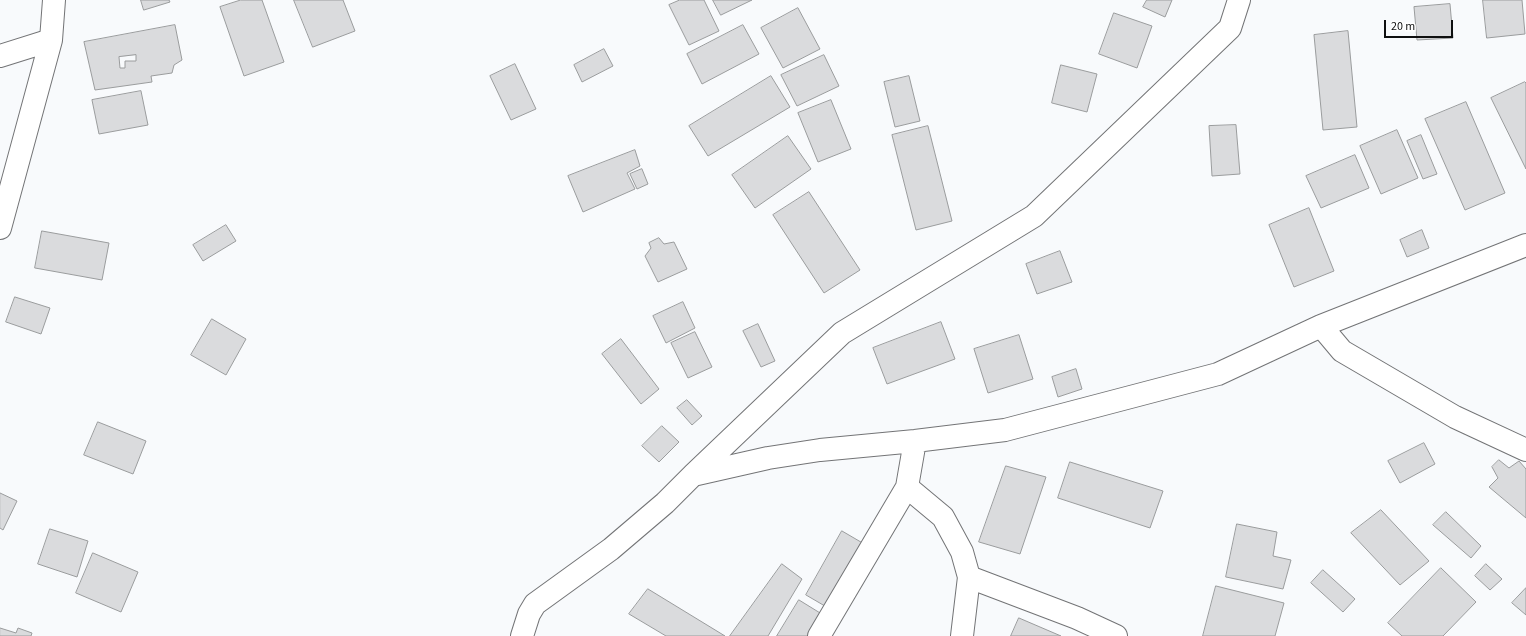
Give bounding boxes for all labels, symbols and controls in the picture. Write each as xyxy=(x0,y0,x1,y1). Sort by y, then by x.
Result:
scale bar xyxy=(1386,12,1455,38)
text: 20 m xyxy=(1391,18,1415,35)

